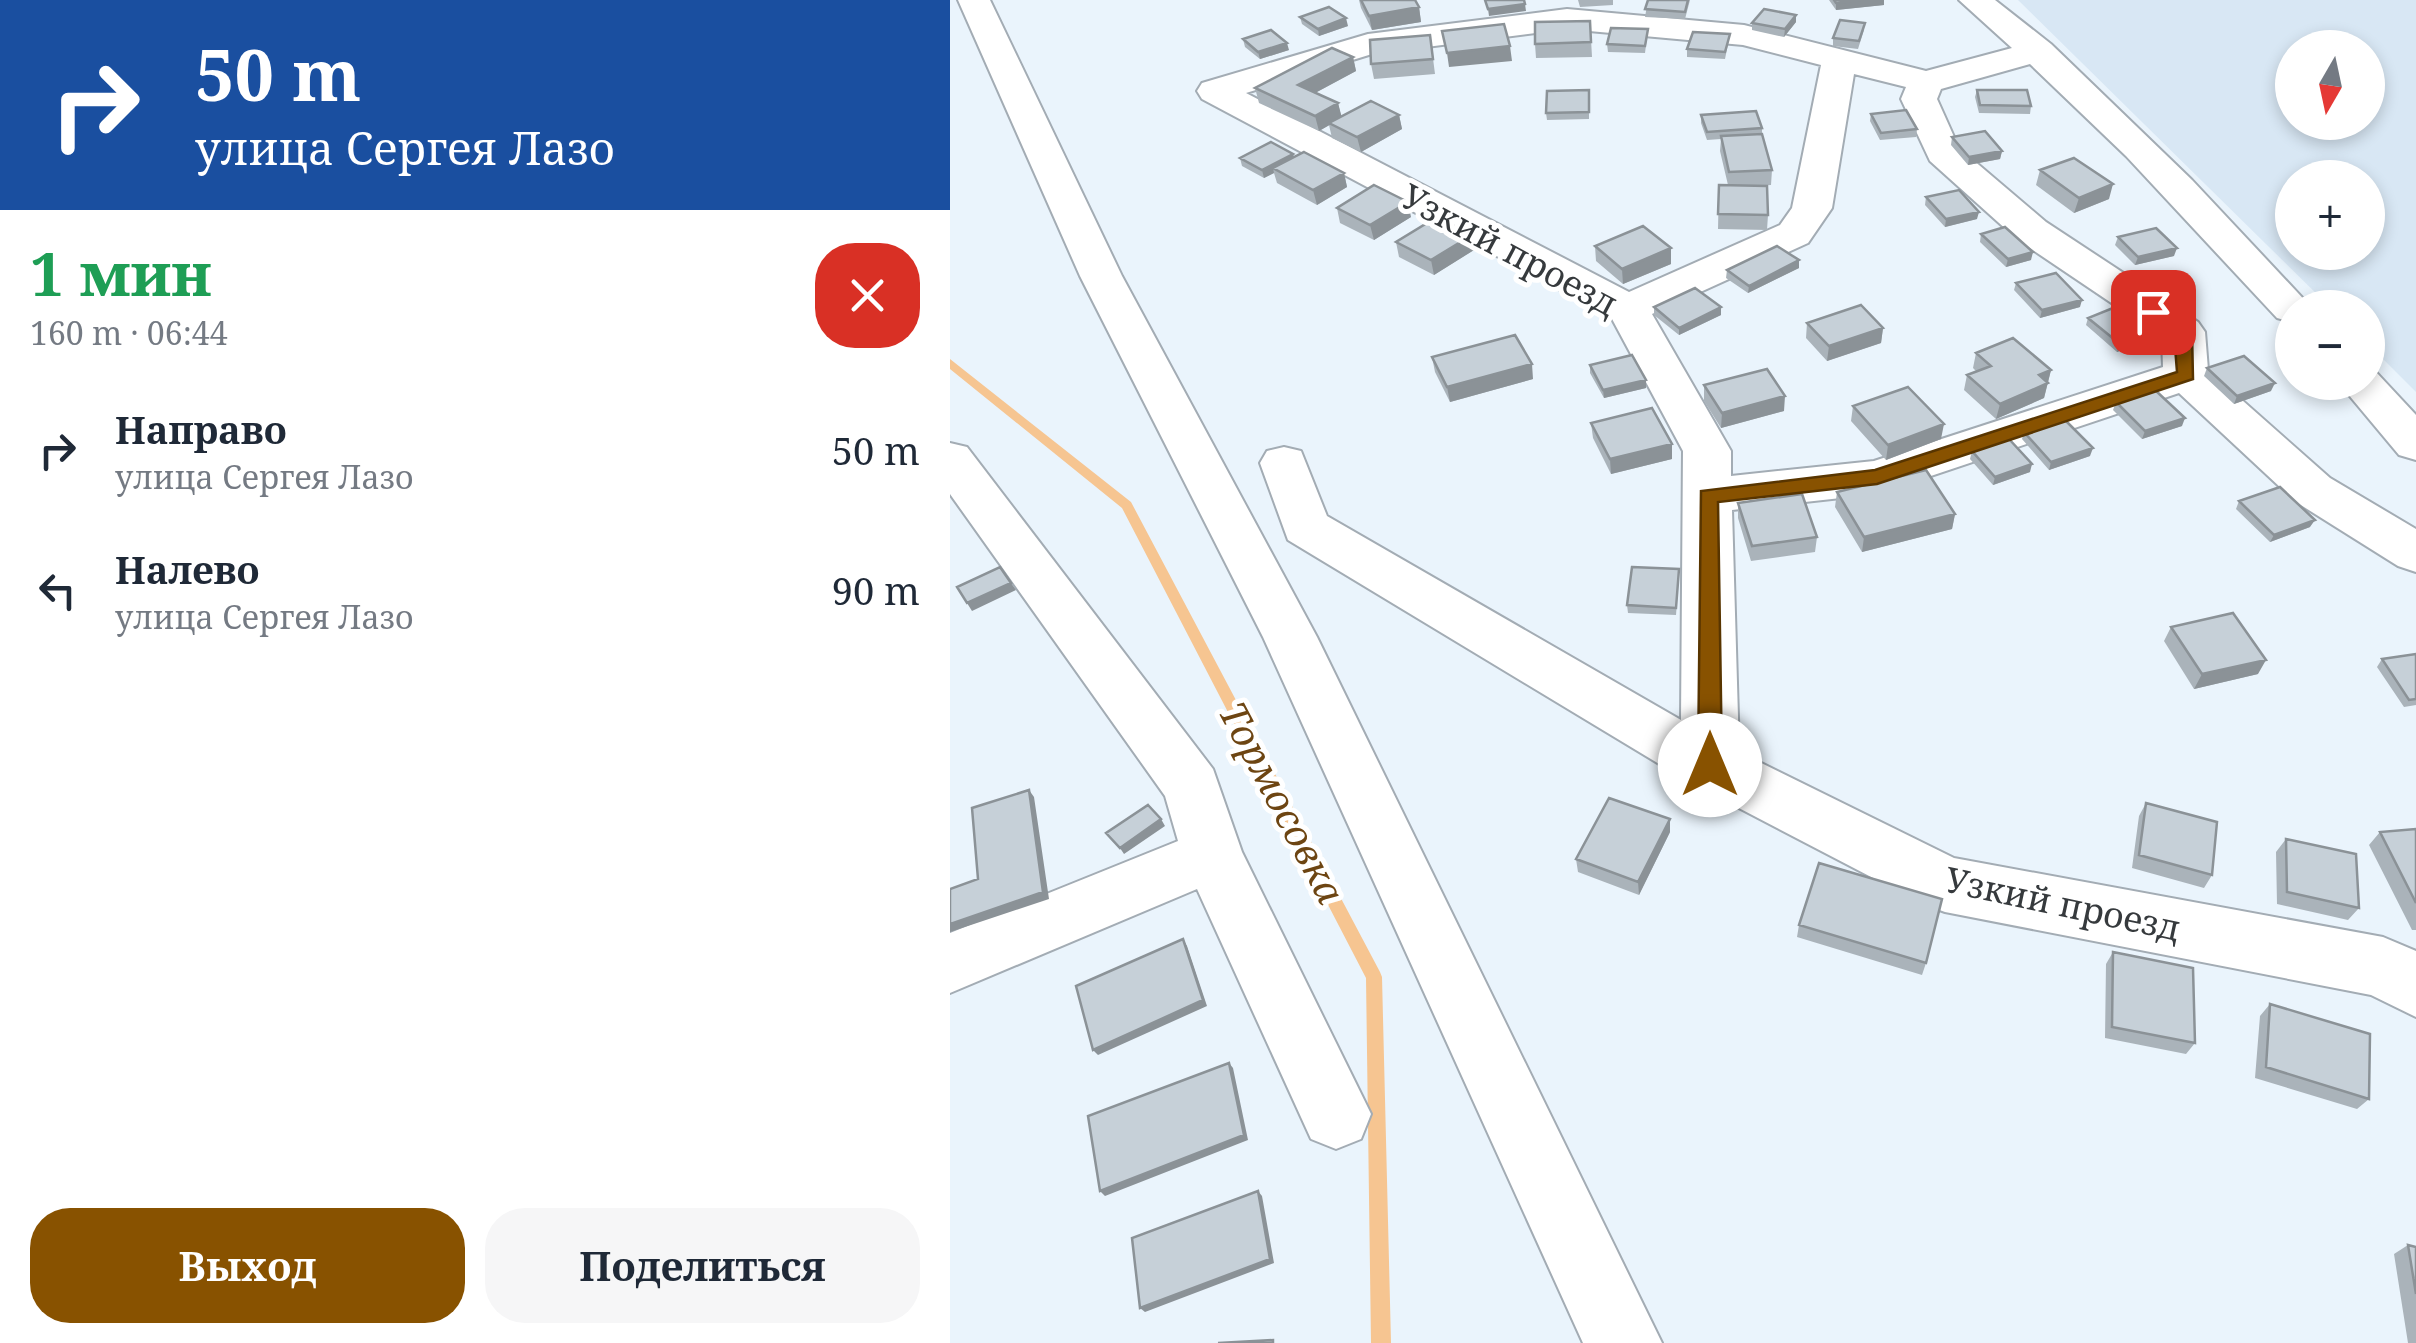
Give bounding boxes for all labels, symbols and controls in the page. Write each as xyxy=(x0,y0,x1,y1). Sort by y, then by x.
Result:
text: 50 m xyxy=(195,26,361,122)
north arrow xyxy=(2275,30,2385,140)
map controls xyxy=(2275,30,2385,400)
icon: right xyxy=(30,40,160,170)
text: улица Сергея Лазо xyxy=(195,117,615,178)
button: + xyxy=(2275,160,2385,270)
street label: Узкий проезд xyxy=(1393,172,1627,326)
text: 1 мин xyxy=(30,232,212,314)
button: close xyxy=(815,243,920,348)
pin xyxy=(2111,270,2196,355)
icon: arrive xyxy=(2126,285,2181,340)
button: − xyxy=(2275,290,2385,400)
text: 160 m · 06:44 xyxy=(30,311,228,354)
text: Направо xyxy=(115,403,287,455)
icon: right xyxy=(30,423,85,478)
text: 50 m xyxy=(832,424,920,476)
text: улица Сергея Лазо xyxy=(115,455,413,498)
text: Налево xyxy=(115,543,260,595)
icon: left xyxy=(30,563,85,618)
text: 90 m xyxy=(832,564,920,616)
text: улица Сергея Лазо xyxy=(115,595,413,638)
water label: Тормосовка xyxy=(1208,692,1358,912)
position arrow xyxy=(1658,713,1762,817)
street label: Узкий проезд xyxy=(1941,855,2185,951)
button: Выход xyxy=(30,1208,465,1323)
button: Поделиться xyxy=(485,1208,920,1323)

